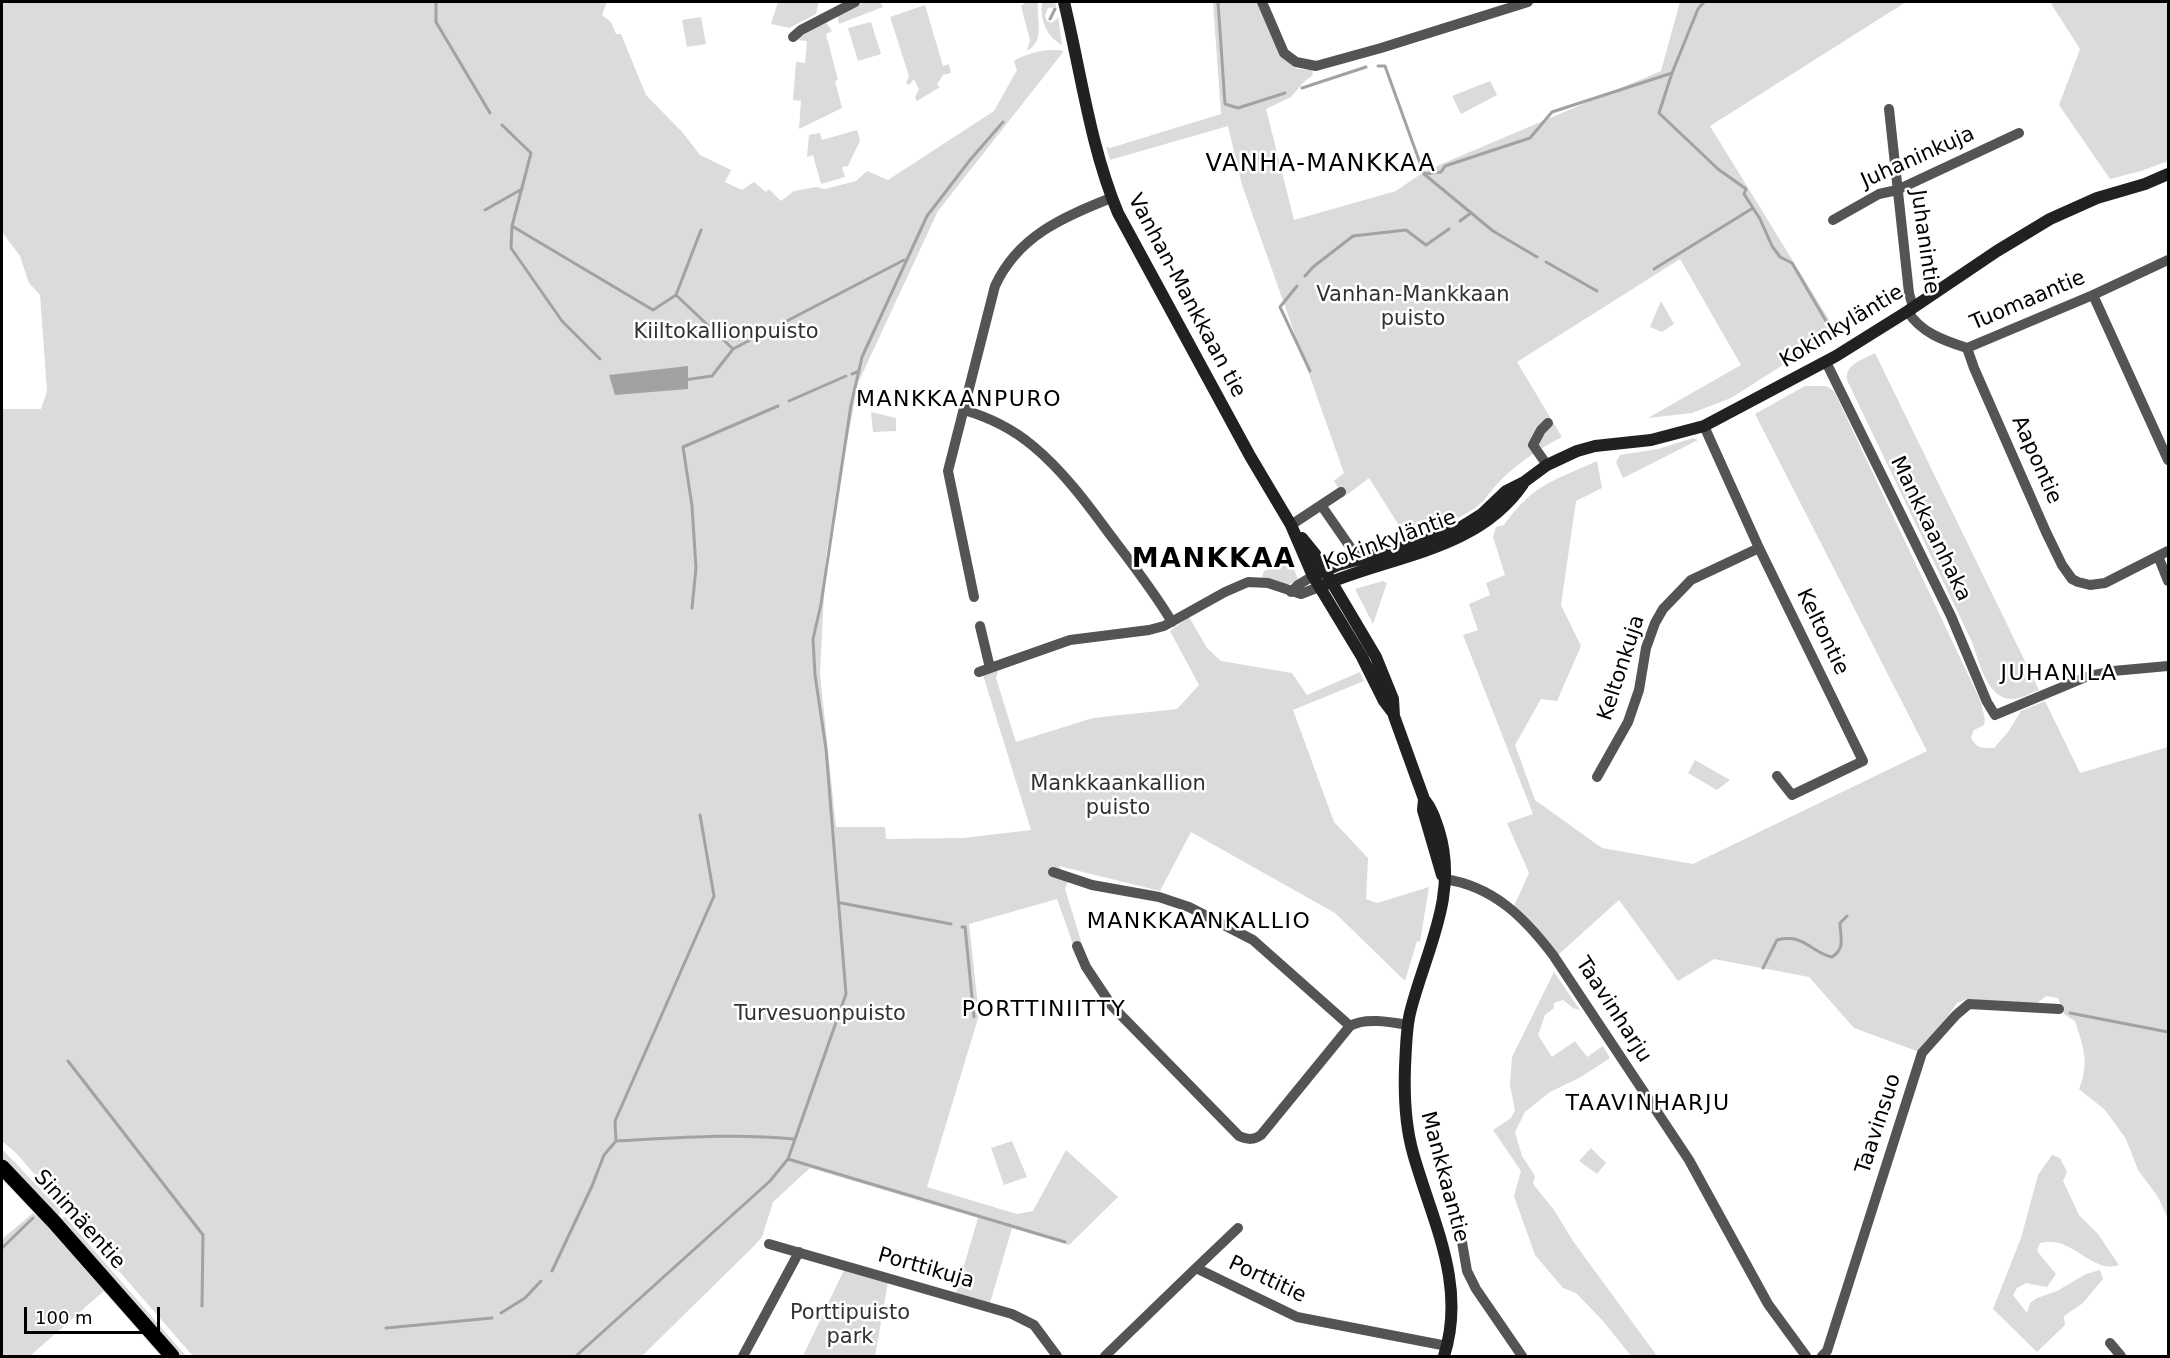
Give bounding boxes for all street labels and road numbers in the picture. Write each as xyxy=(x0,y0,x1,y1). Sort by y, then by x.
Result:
street label: Juhaninkuja xyxy=(1857,122,1979,194)
street label: Juhanintie xyxy=(1904,188,1944,296)
street label: Vanhan-Mankkaan tie xyxy=(1122,190,1250,402)
street label: Tuomaantie xyxy=(1967,266,2089,336)
street label: Kokinkyläntie xyxy=(1776,280,1908,374)
street label: Aapontie xyxy=(2005,412,2067,508)
street label: Mankkaanhaka xyxy=(1884,452,1976,606)
street label: Kokinkyläntie xyxy=(1320,505,1460,577)
street label: Keltontie xyxy=(1790,585,1854,679)
street label: Keltonkuja xyxy=(1593,612,1651,724)
street label: Taavinharju xyxy=(1570,953,1656,1067)
street label: Taavinsuo xyxy=(1851,1071,1907,1177)
street label: Mankkaantie xyxy=(1414,1109,1474,1245)
street label: Sinimäentie xyxy=(28,1165,130,1275)
street label: Porttikuja xyxy=(875,1243,977,1295)
street label: Porttitie xyxy=(1224,1251,1310,1309)

